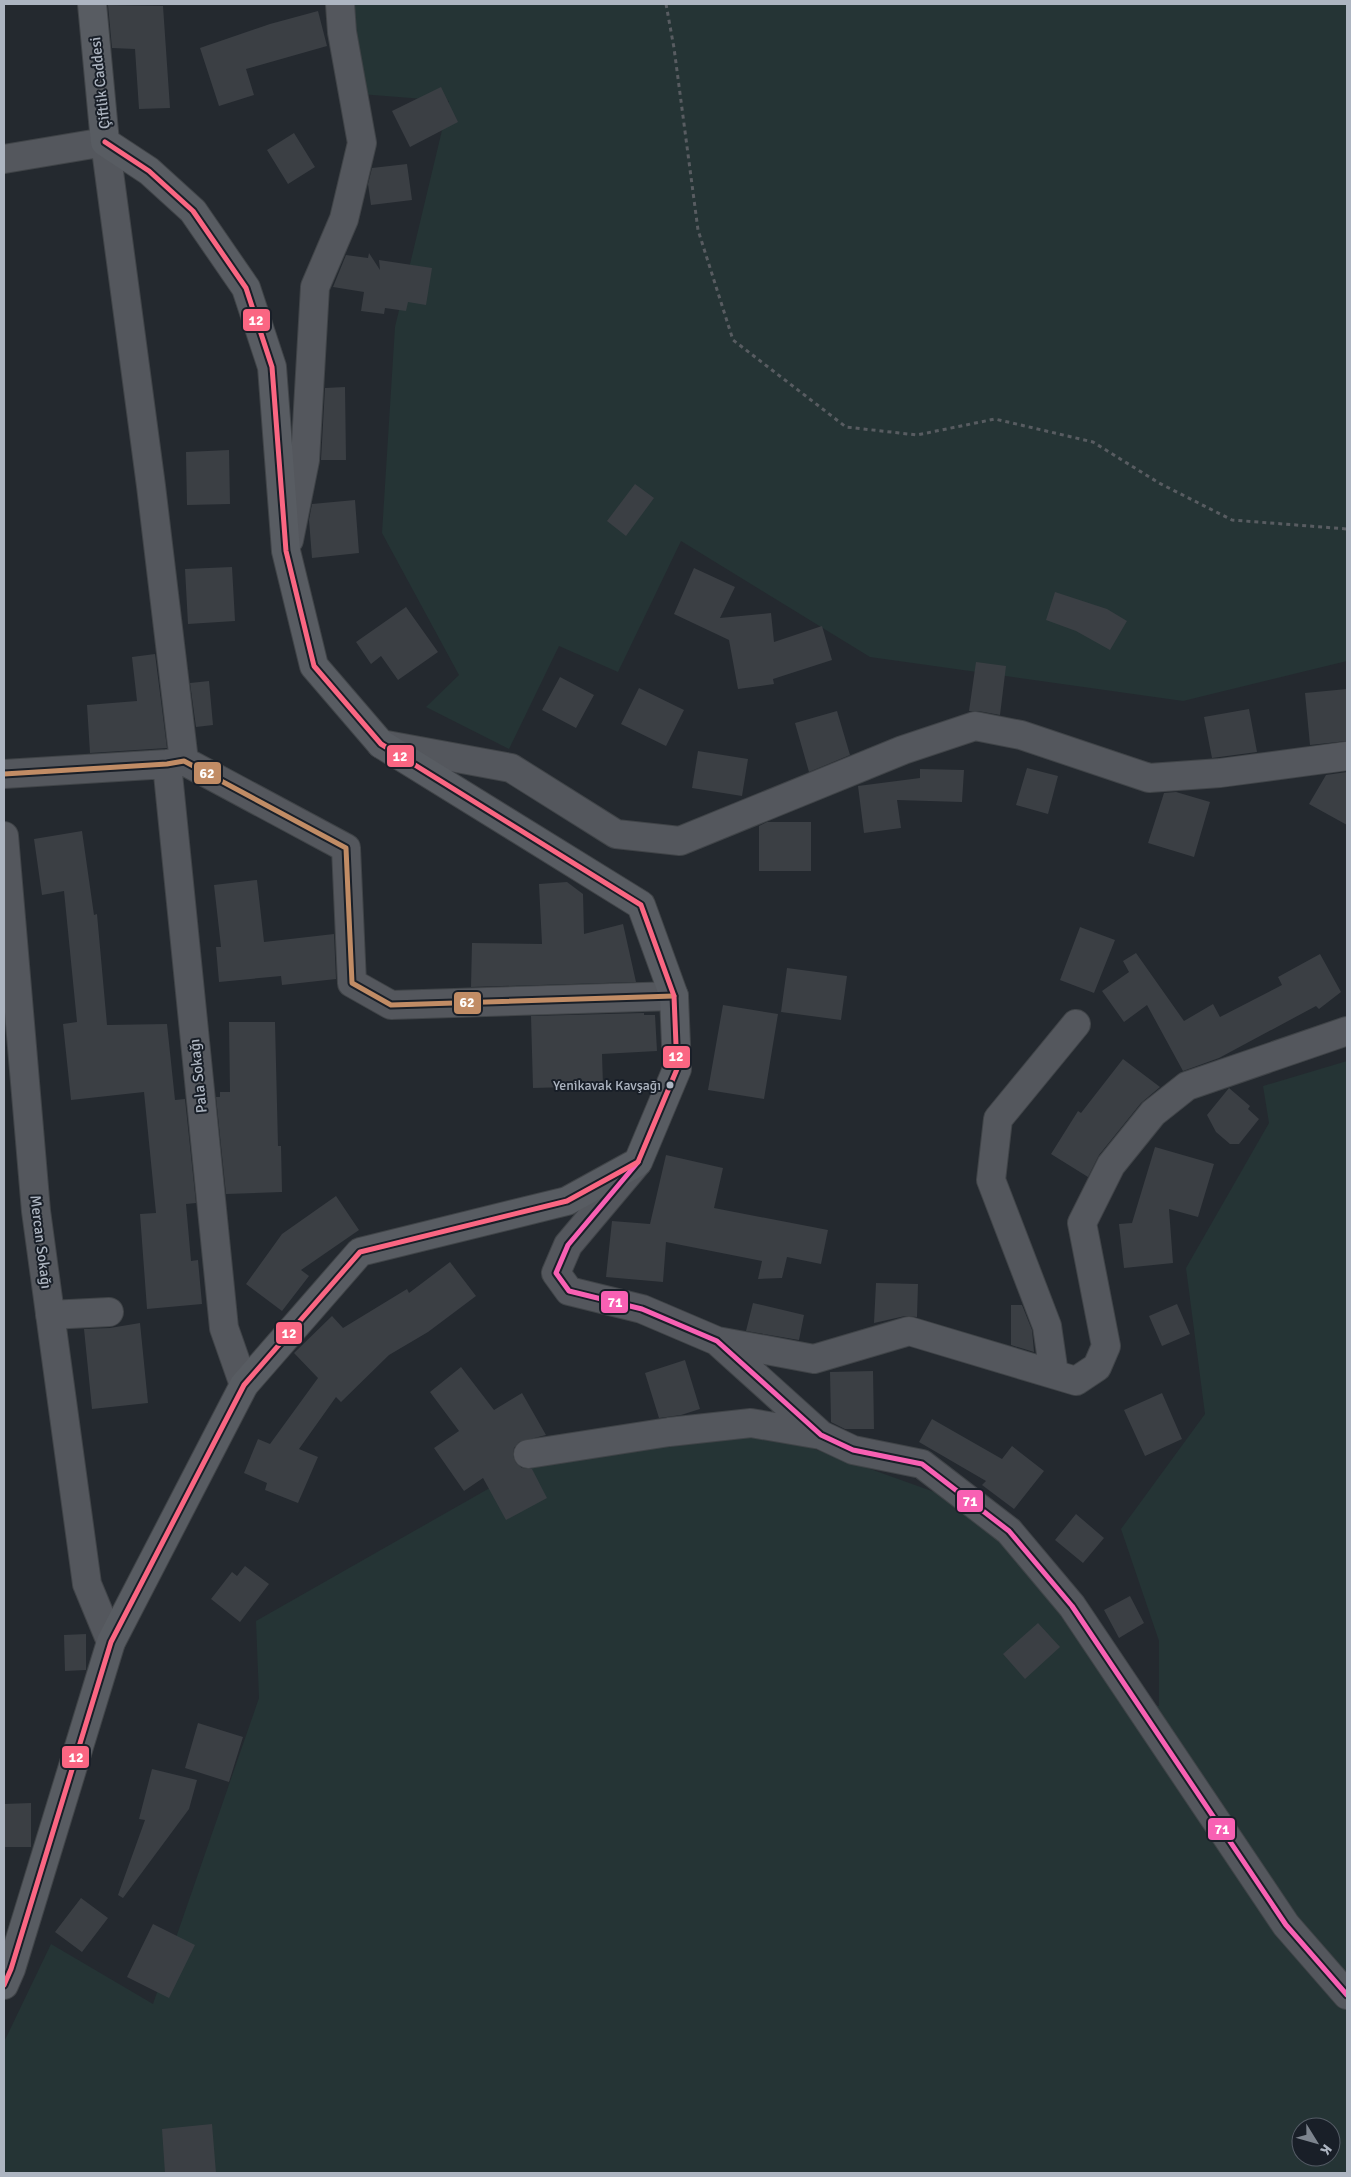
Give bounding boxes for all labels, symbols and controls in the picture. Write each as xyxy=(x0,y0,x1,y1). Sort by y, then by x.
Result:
street label: Çiftlik Caddesi xyxy=(86,36,114,130)
line badge: 12 xyxy=(242,308,271,332)
text: 12 xyxy=(248,312,264,329)
line badge: 12 xyxy=(386,744,415,768)
text: 12 xyxy=(392,748,408,765)
line badge: 62 xyxy=(193,761,222,785)
text: 62 xyxy=(199,765,215,782)
line badge: 62 xyxy=(453,991,482,1015)
text: 62 xyxy=(459,994,475,1011)
street label: Pala Sokağı xyxy=(185,1038,211,1114)
line badge: 12 xyxy=(662,1045,691,1069)
text: 12 xyxy=(668,1048,684,1065)
place label: Yenikavak Kavşağı xyxy=(553,1077,661,1094)
marker: Yenikavak Kavşağı xyxy=(665,1080,675,1090)
street label: Mercan Sokağı xyxy=(26,1194,56,1290)
line badge: 71 xyxy=(600,1290,629,1314)
text: 71 xyxy=(607,1294,623,1311)
line badge: 12 xyxy=(275,1321,303,1345)
text: 12 xyxy=(281,1325,297,1342)
line badge: 71 xyxy=(956,1489,984,1513)
text: 71 xyxy=(962,1493,978,1510)
line badge: 12 xyxy=(61,1745,90,1769)
text: 12 xyxy=(68,1749,84,1766)
line badge: 71 xyxy=(1207,1817,1236,1841)
text: 71 xyxy=(1214,1821,1230,1838)
north arrow xyxy=(1291,2117,1341,2167)
text: K xyxy=(1316,2141,1335,2158)

